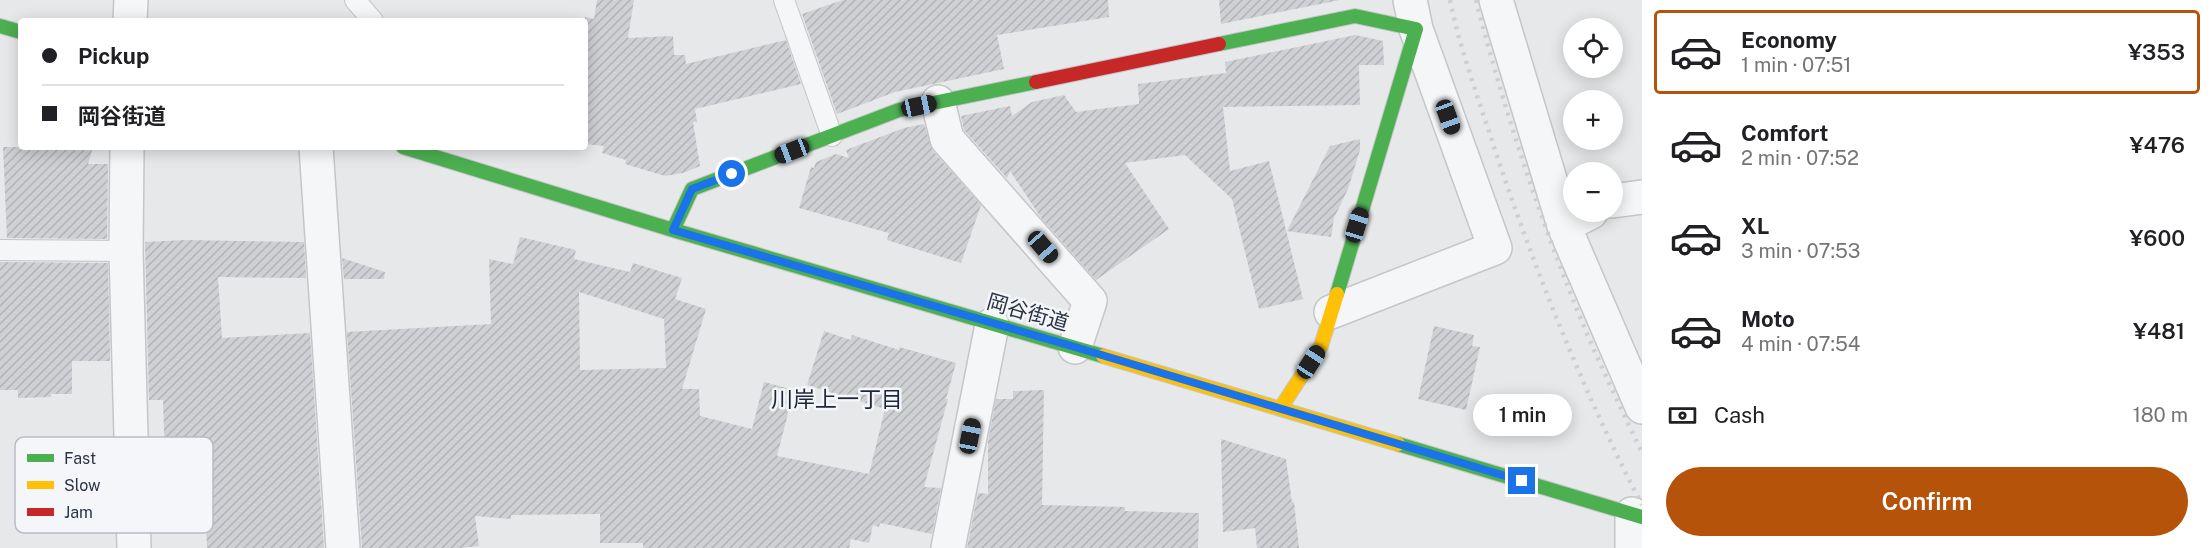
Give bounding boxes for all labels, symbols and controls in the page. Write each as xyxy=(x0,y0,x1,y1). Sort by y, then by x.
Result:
map controls xyxy=(1563,18,1623,222)
button: locate xyxy=(1563,18,1623,78)
icon: car xyxy=(1669,25,1723,79)
text: Economy xyxy=(1741,27,1837,53)
text: ¥353 xyxy=(2128,39,2185,65)
text: Pickup xyxy=(78,43,149,69)
text: 1 min · 07:51 xyxy=(1741,53,1851,77)
button: + xyxy=(1563,90,1623,150)
car xyxy=(900,93,938,119)
car xyxy=(1433,97,1463,137)
text: 岡谷街道 xyxy=(78,103,166,129)
icon: car xyxy=(1669,118,1723,172)
text: Comfort xyxy=(1741,120,1828,146)
text: ¥476 xyxy=(2129,132,2185,158)
car xyxy=(772,136,812,166)
text: 2 min · 07:52 xyxy=(1741,146,1859,170)
route start xyxy=(718,160,745,187)
button: − xyxy=(1563,162,1623,222)
car xyxy=(1343,205,1371,245)
icon: car xyxy=(1669,211,1723,265)
text: XL xyxy=(1741,213,1769,239)
text: ¥600 xyxy=(2129,225,2185,251)
car xyxy=(1024,228,1062,266)
text: 3 min · 07:53 xyxy=(1741,239,1860,263)
street label: 岡谷街道 xyxy=(984,288,1072,336)
icon: car xyxy=(1669,304,1723,358)
text: Moto xyxy=(1741,306,1795,332)
text: ¥481 xyxy=(2133,318,2185,344)
text: 4 min · 07:54 xyxy=(1741,332,1860,356)
car xyxy=(1294,342,1328,382)
district label: 川岸上一丁目 xyxy=(771,386,903,412)
callout: 1 min xyxy=(1472,394,1571,436)
icon: cash xyxy=(1666,399,1699,432)
text: Cash xyxy=(1714,402,1765,428)
text: 1 min xyxy=(1499,403,1546,427)
text: 180 m xyxy=(2133,403,2188,427)
car xyxy=(958,417,982,455)
legend xyxy=(15,437,213,533)
text: Fast xyxy=(64,449,96,468)
route end xyxy=(1508,467,1535,494)
button: Confirm xyxy=(1666,467,2188,536)
text: Slow xyxy=(64,476,101,495)
text: Jam xyxy=(64,503,93,522)

